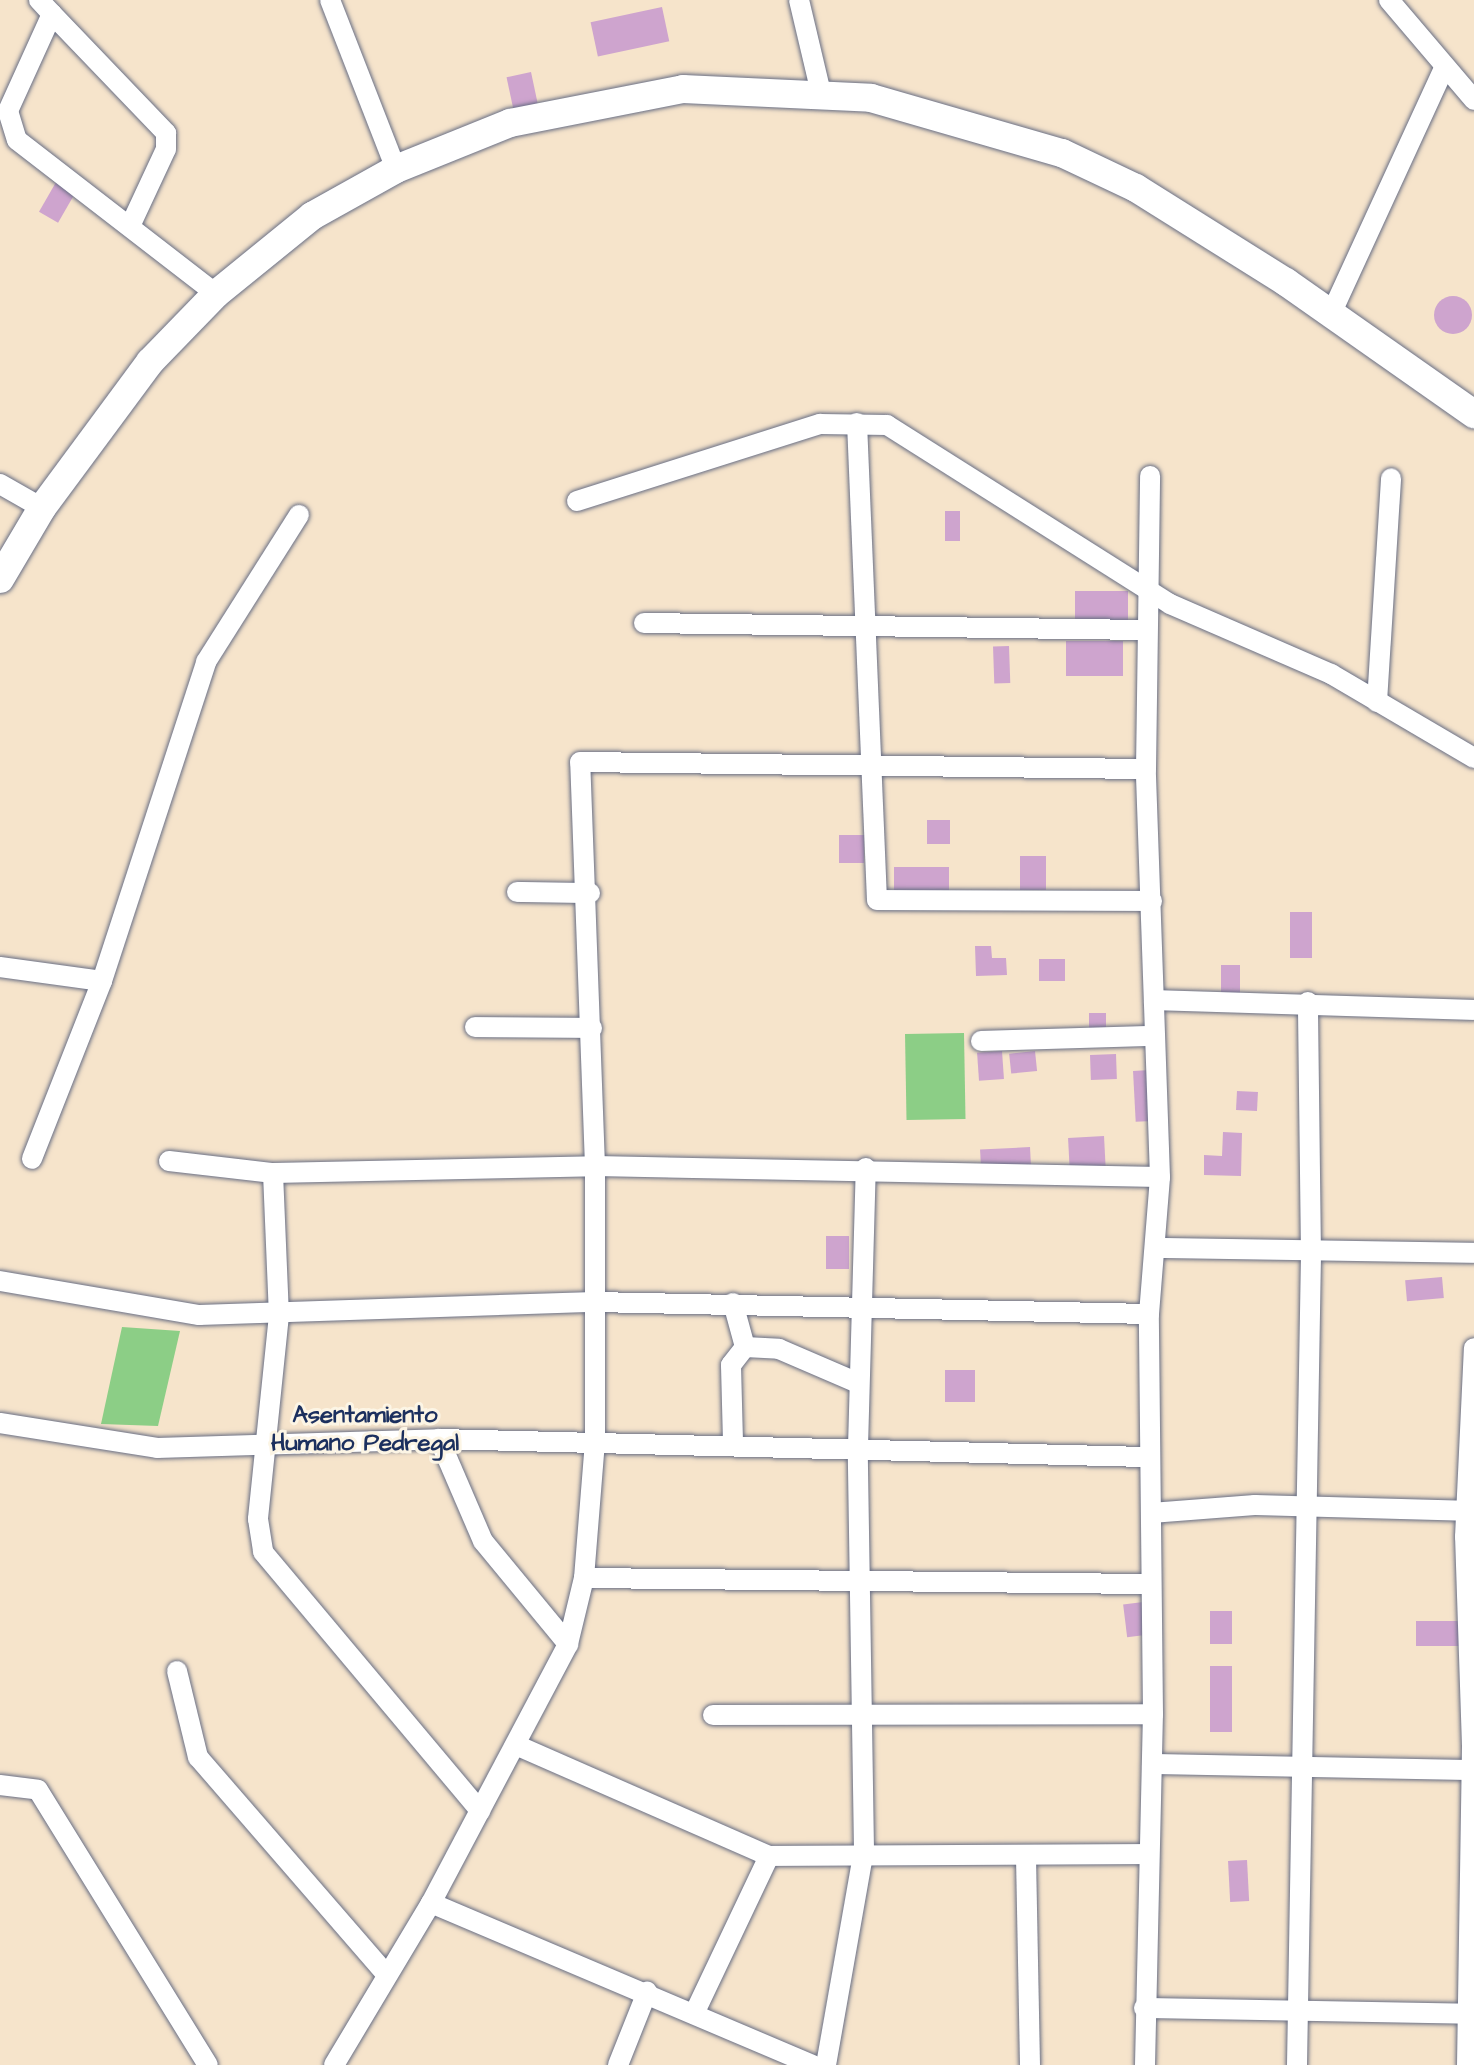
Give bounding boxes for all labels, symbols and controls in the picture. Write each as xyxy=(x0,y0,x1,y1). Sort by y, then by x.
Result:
district label: Asentamiento Humano Pedregal xyxy=(271,1402,459,1458)

